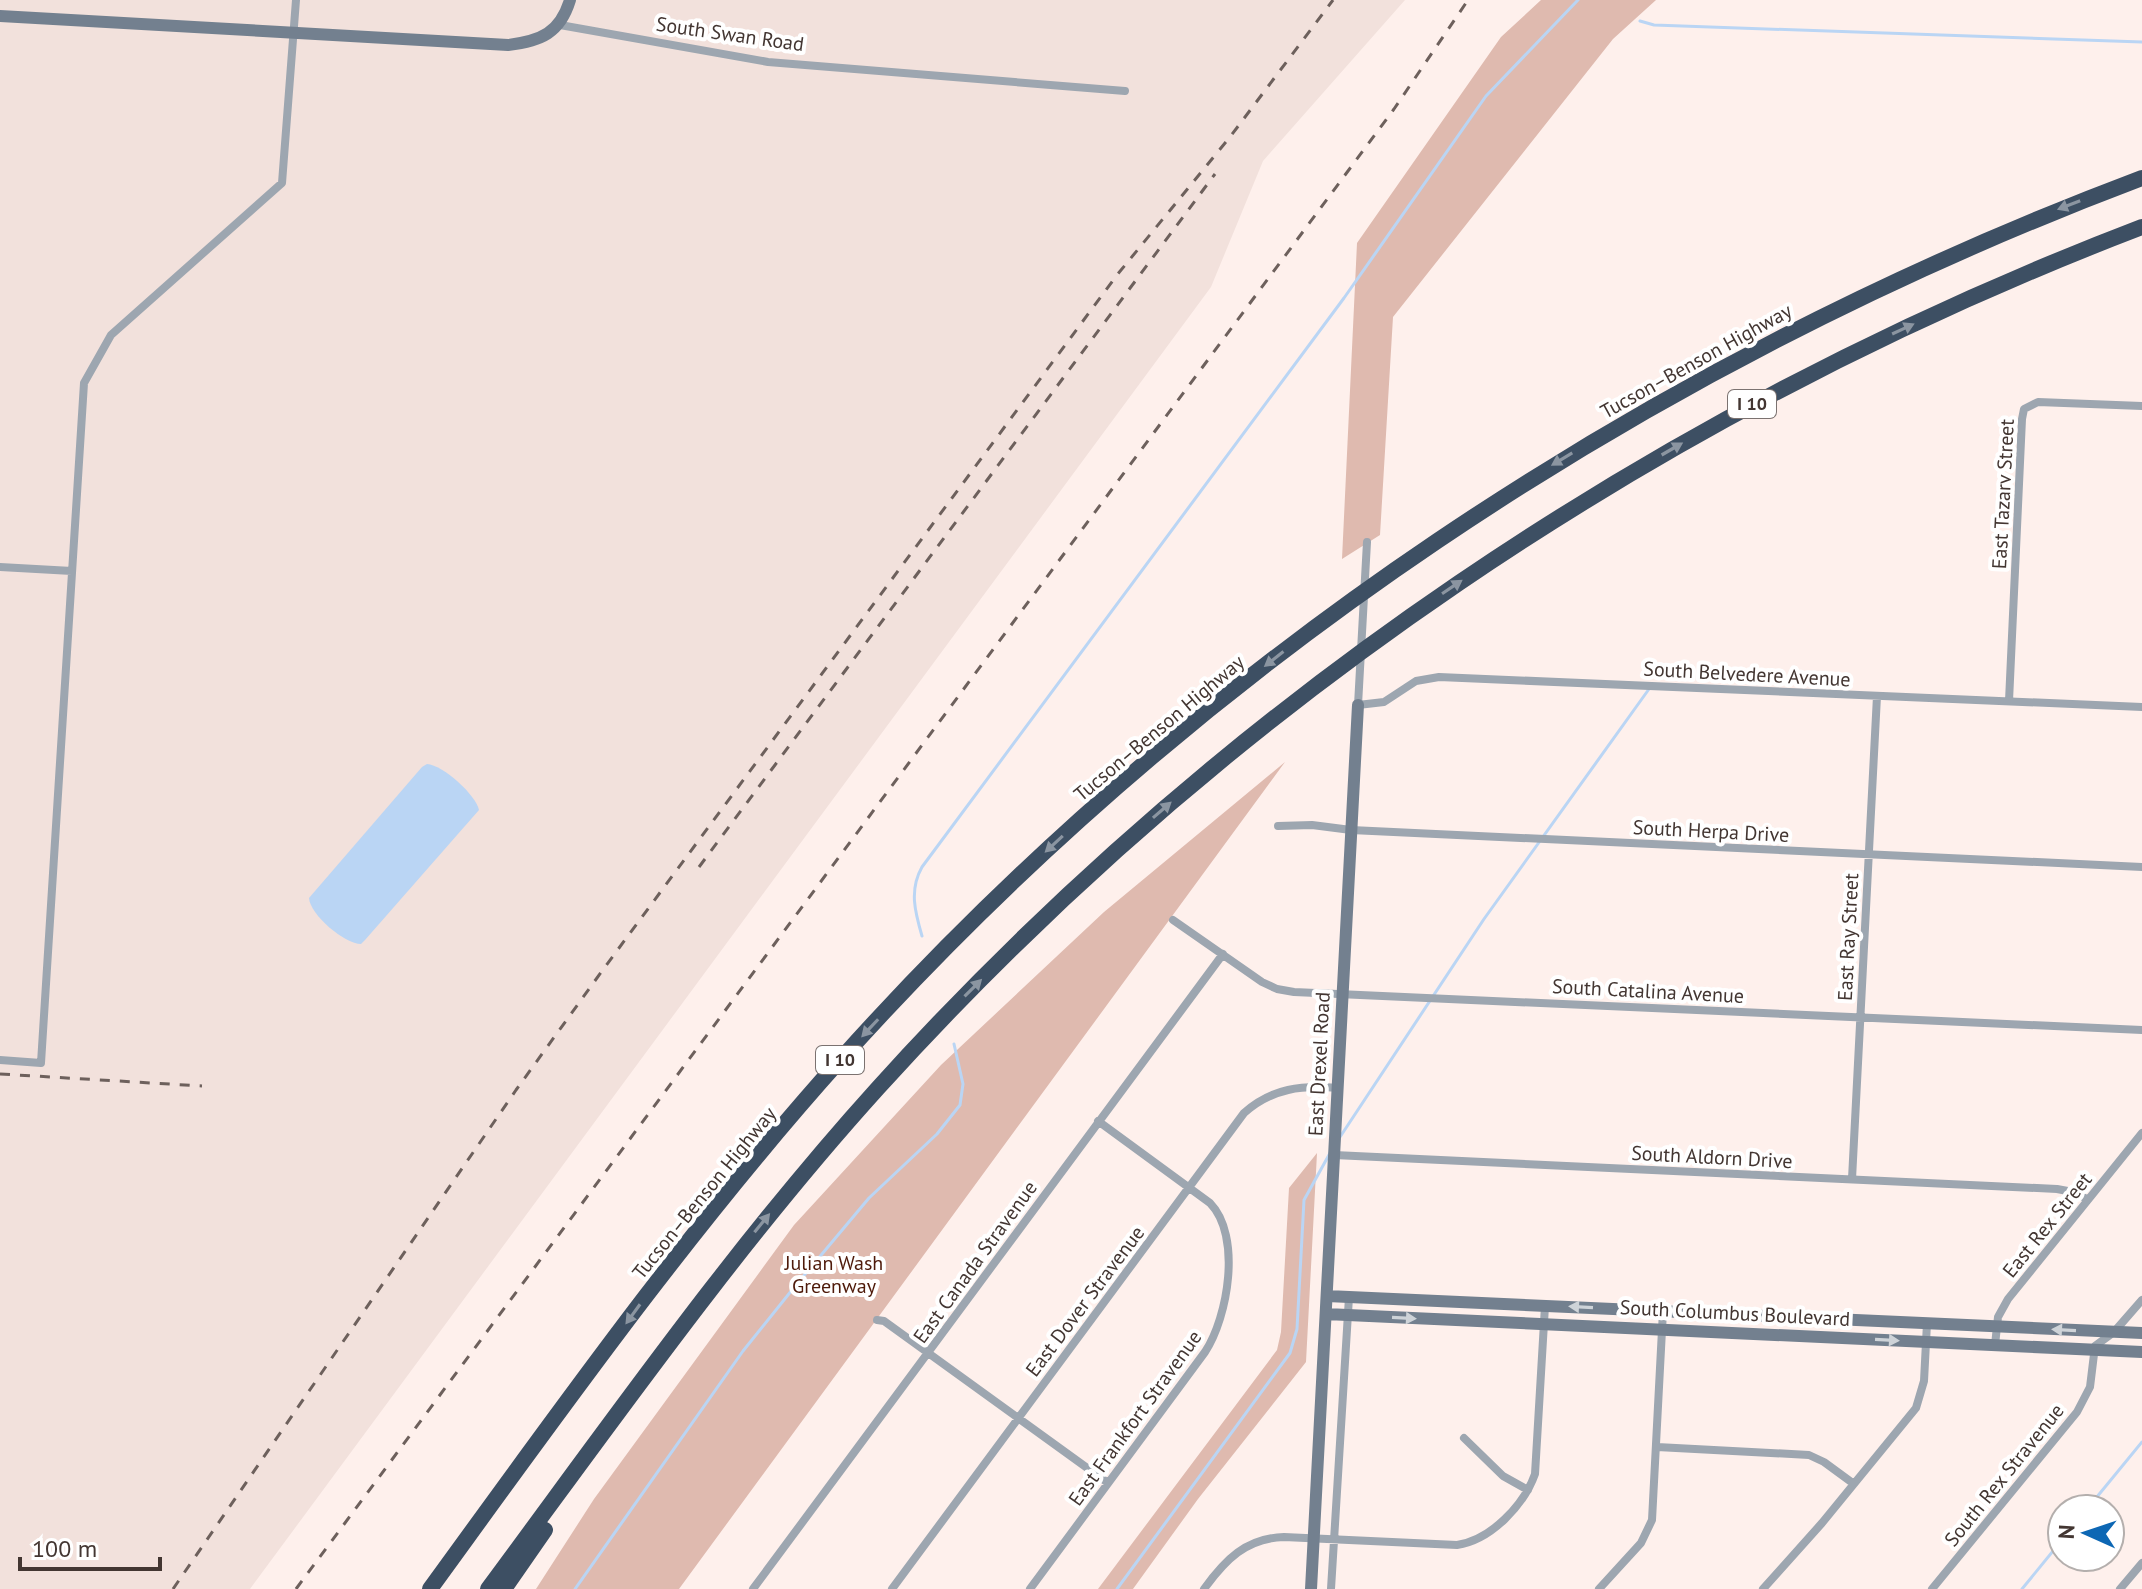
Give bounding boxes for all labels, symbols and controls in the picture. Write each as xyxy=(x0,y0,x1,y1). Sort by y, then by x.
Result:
street label: South Swan Road xyxy=(654,11,806,57)
one-way arrow xyxy=(2057,199,2081,212)
street label: Tucson–Benson Highway xyxy=(1596,297,1797,424)
one-way arrow xyxy=(1891,322,1914,335)
road number: I 10 xyxy=(1728,390,1776,418)
street label: East Tazarv Street xyxy=(1986,418,2020,570)
one-way arrow xyxy=(1661,442,1683,456)
one-way arrow xyxy=(1551,452,1573,466)
one-way arrow xyxy=(1441,580,1463,595)
street label: Tucson–Benson Highway xyxy=(1068,649,1250,807)
one-way arrow xyxy=(1264,650,1284,666)
street label: South Belvedere Avenue xyxy=(1643,656,1851,692)
one-way arrow xyxy=(1152,802,1172,819)
street label: South Herpa Drive xyxy=(1632,814,1790,848)
one-way arrow xyxy=(1044,835,1063,853)
street label: East Ray Street xyxy=(1832,872,1864,1002)
street label: South Catalina Avenue xyxy=(1551,973,1745,1009)
one-way arrow xyxy=(963,979,981,998)
street label: East Drexel Road xyxy=(1302,991,1336,1137)
one-way arrow xyxy=(861,1018,879,1037)
road number: I 10 xyxy=(816,1046,864,1074)
street label: Tucson–Benson Highway xyxy=(626,1101,782,1285)
street label: South Aldorn Drive xyxy=(1631,1140,1793,1174)
street label: East Rex Street xyxy=(1997,1167,2097,1283)
street label: East Canada Stravenue xyxy=(907,1176,1043,1348)
one-way arrow xyxy=(753,1213,770,1233)
street label: East Dover Stravenue xyxy=(1020,1220,1150,1382)
park label: Julian Wash Greenway xyxy=(784,1250,883,1299)
street label: South Columbus Boulevard xyxy=(1619,1294,1851,1332)
one-way arrow xyxy=(1568,1301,1593,1314)
one-way arrow xyxy=(625,1304,641,1325)
one-way arrow xyxy=(1392,1311,1417,1324)
one-way arrow xyxy=(2051,1323,2076,1336)
street label: East Frankfort Stravenue xyxy=(1063,1325,1207,1511)
one-way arrow xyxy=(1875,1334,1900,1347)
street label: South Rex Stravenue xyxy=(1938,1398,2070,1552)
north arrow xyxy=(2046,1493,2126,1573)
scale bar xyxy=(20,1521,160,1571)
text: N xyxy=(2052,1524,2080,1540)
text: 100 m xyxy=(32,1533,97,1564)

